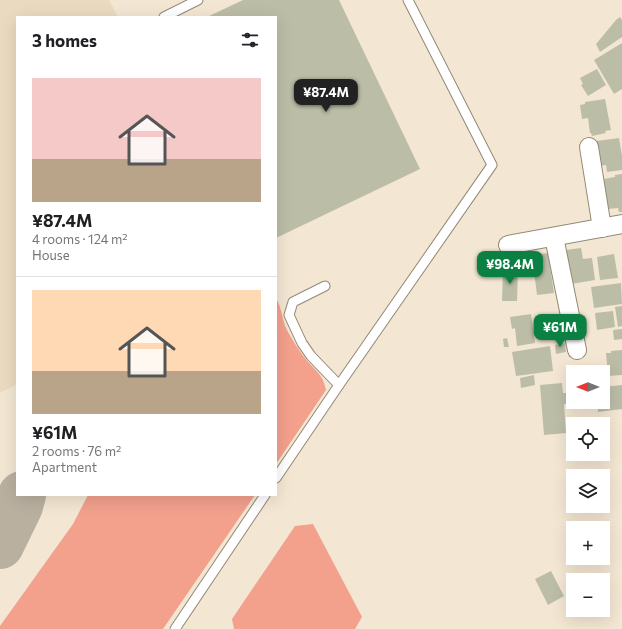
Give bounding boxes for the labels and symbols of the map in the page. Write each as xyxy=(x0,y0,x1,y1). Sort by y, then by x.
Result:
pin: ¥87.4M xyxy=(293,79,359,113)
pin: ¥98.4M xyxy=(477,251,543,285)
pin: ¥61M xyxy=(536,314,584,348)
north arrow xyxy=(566,365,610,409)

